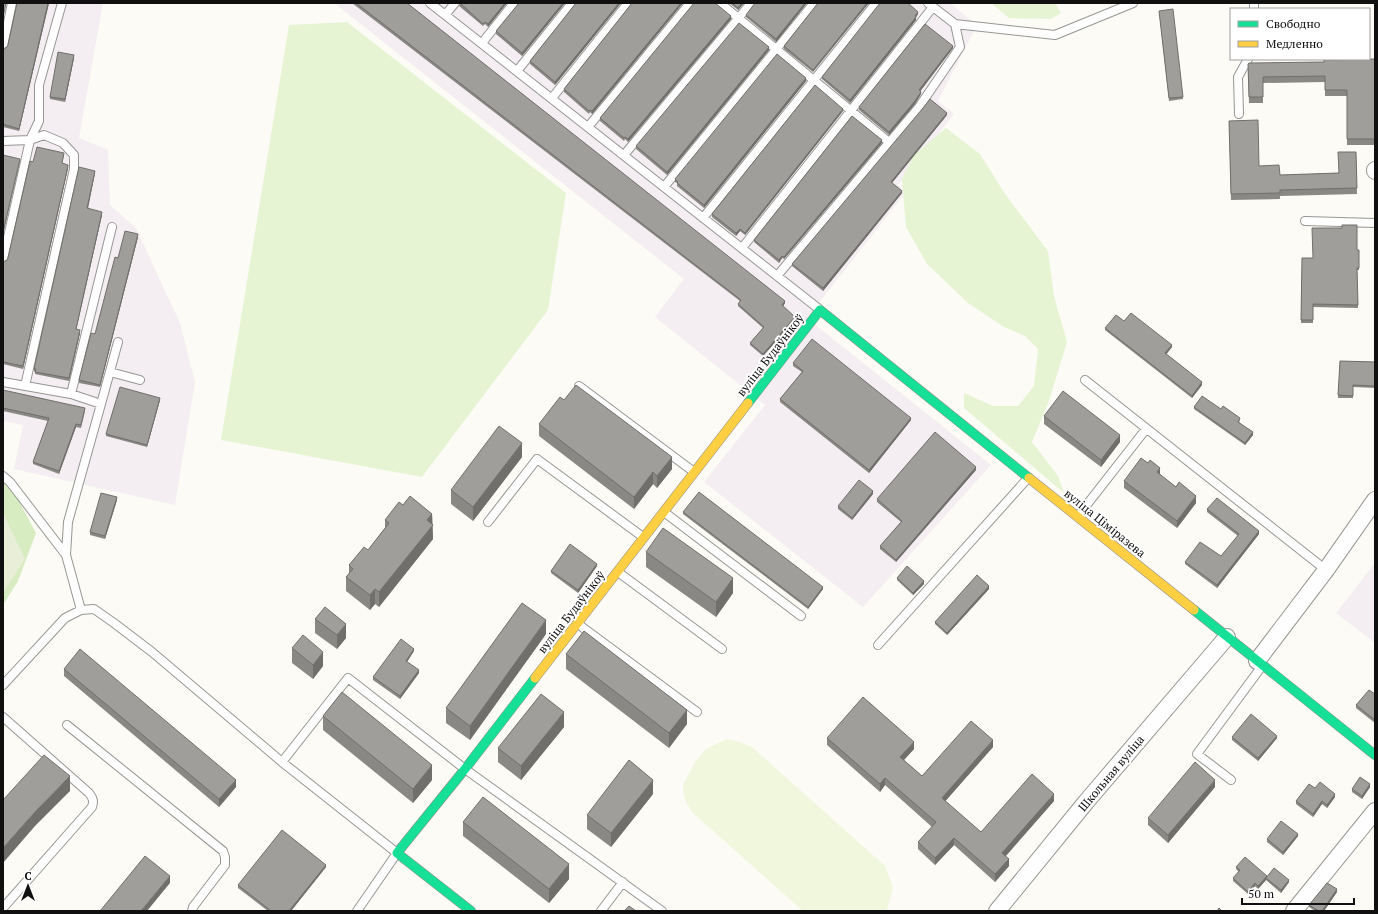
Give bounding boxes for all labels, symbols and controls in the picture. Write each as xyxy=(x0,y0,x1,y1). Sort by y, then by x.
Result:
legend xyxy=(1230,8,1370,60)
text: Свободно xyxy=(1266,16,1321,31)
text: Медленно xyxy=(1266,36,1323,51)
street label: вуліца Будаўнікоў xyxy=(733,310,807,399)
street label: вуліца Ціміразева xyxy=(1061,486,1149,560)
street label: вуліца Будаўнікоў xyxy=(534,567,608,656)
street label: Школьная вуліца xyxy=(1075,732,1147,814)
north arrow xyxy=(8,866,48,906)
text: С xyxy=(24,869,32,883)
scale bar xyxy=(1242,880,1354,906)
text: 50 m xyxy=(1248,886,1275,901)

